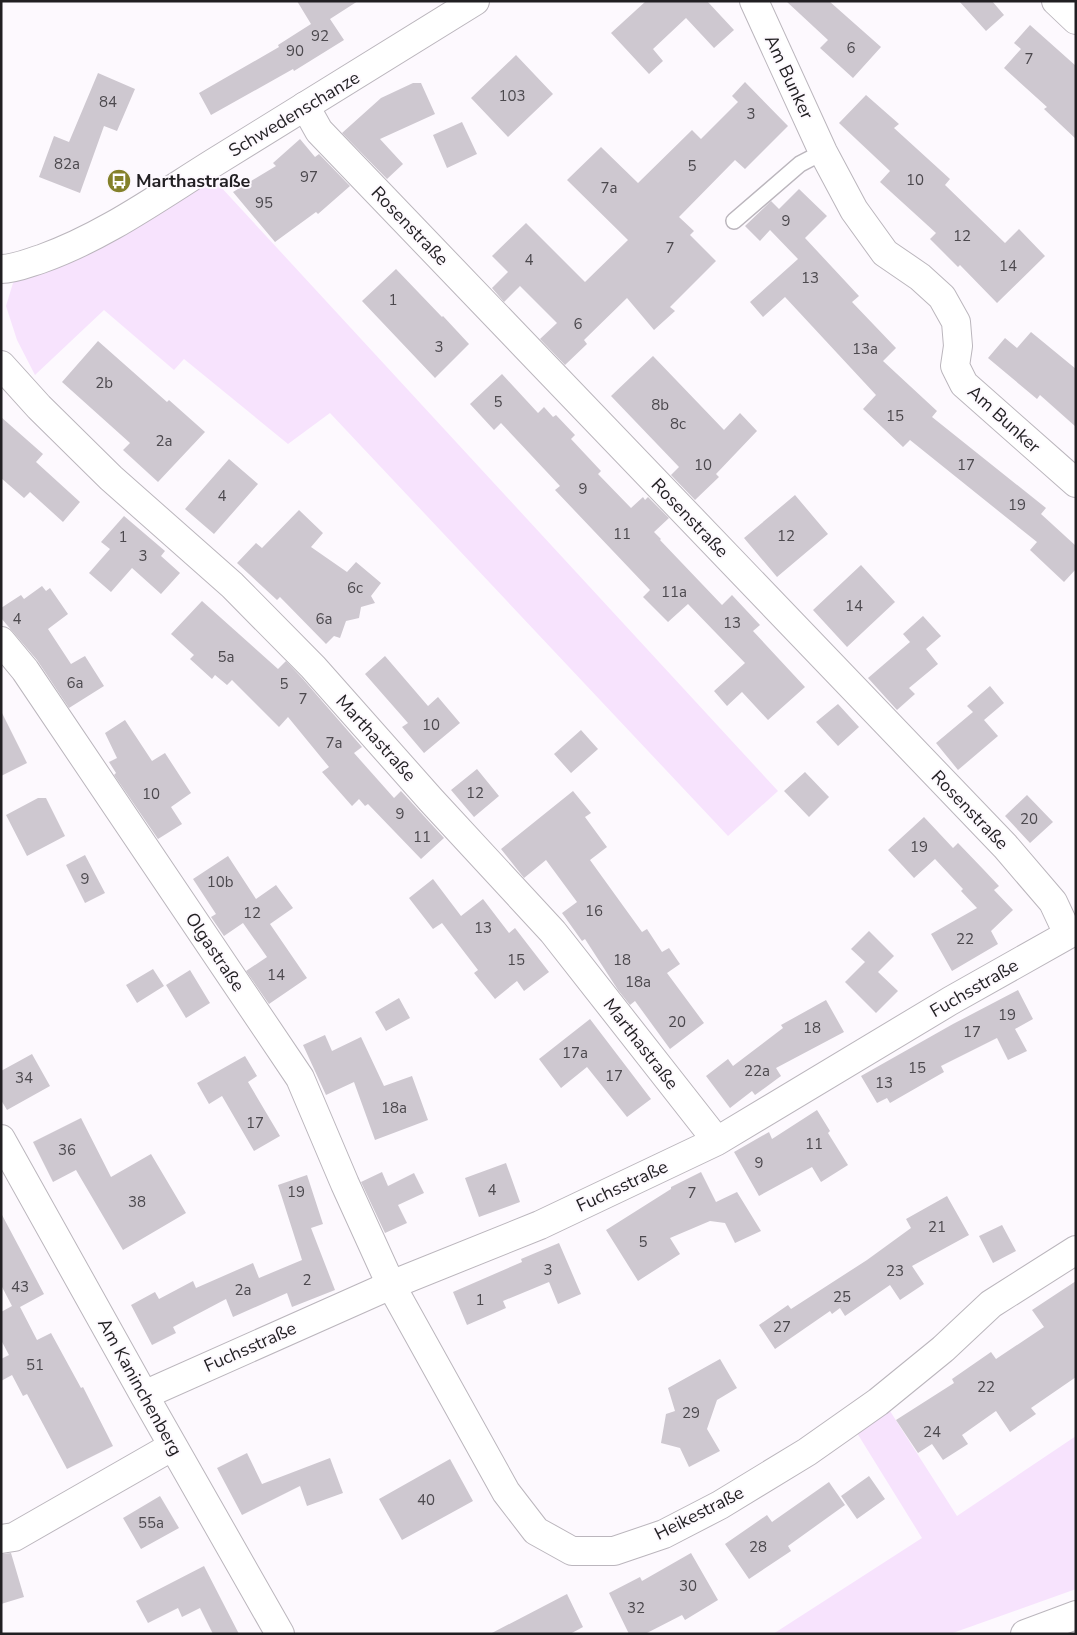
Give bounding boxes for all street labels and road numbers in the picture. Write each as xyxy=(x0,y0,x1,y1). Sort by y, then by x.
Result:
street label: Am Bunker xyxy=(759,31,819,124)
street label: Schwedenschanze xyxy=(224,65,364,163)
street label: Rosenstraße xyxy=(366,181,454,271)
street label: Am Bunker xyxy=(962,380,1046,459)
street label: Rosenstraße xyxy=(646,473,734,563)
street label: Marthastraße xyxy=(331,689,421,787)
street label: Rosenstraße xyxy=(926,765,1014,855)
street label: Olgastraße xyxy=(180,908,250,996)
street label: Fuchsstraße xyxy=(925,953,1023,1023)
street label: Marthastraße xyxy=(598,994,684,1094)
street label: Fuchsstraße xyxy=(572,1154,672,1218)
street label: Am Kaninchenberg xyxy=(92,1314,188,1460)
street label: Fuchsstraße xyxy=(200,1316,300,1378)
street label: Heikestraße xyxy=(650,1480,748,1546)

